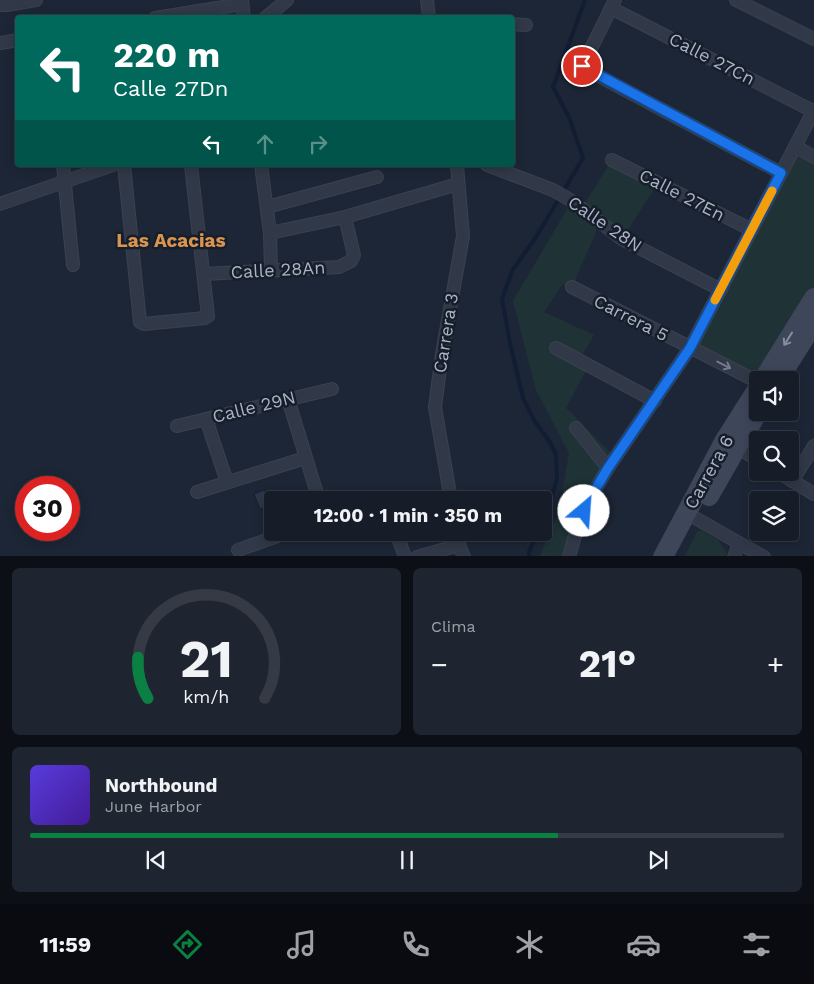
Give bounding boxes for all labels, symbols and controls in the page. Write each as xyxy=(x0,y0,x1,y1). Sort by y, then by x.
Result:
street label: Calle 27Cn xyxy=(666,28,759,89)
text: 220 m xyxy=(113,34,220,76)
icon: left xyxy=(30,35,95,100)
pin xyxy=(561,45,603,87)
icon: arrive xyxy=(568,52,596,80)
text: Calle 27Dn xyxy=(113,76,228,101)
icon: left xyxy=(198,130,226,158)
icon: ahead xyxy=(251,130,279,158)
icon: right xyxy=(304,130,332,158)
street label: Calle 27En xyxy=(636,164,728,225)
street label: Calle 28N xyxy=(564,191,646,256)
district label: Las Acacias xyxy=(116,229,226,252)
street label: Calle 28An xyxy=(230,257,326,282)
street label: Carrera 5 xyxy=(590,290,672,345)
street label: Carrera 3 xyxy=(429,291,462,374)
one-way arrow xyxy=(783,332,793,346)
one-way arrow xyxy=(716,361,731,370)
map controls xyxy=(749,371,799,541)
button: sound xyxy=(749,371,799,421)
street label: Calle 29N xyxy=(210,386,298,427)
street label: Carrera 6 xyxy=(680,431,737,512)
button: search xyxy=(749,431,799,481)
speed limit sign: 30 xyxy=(15,476,80,541)
position arrow xyxy=(557,484,609,536)
button: layers xyxy=(749,491,799,541)
text: 12:00 · 1 min · 350 m xyxy=(314,504,502,527)
text: Clima xyxy=(431,617,475,636)
text: 21 xyxy=(180,629,233,690)
text: 21° xyxy=(579,642,636,686)
text: − xyxy=(431,648,448,681)
text: + xyxy=(767,648,784,681)
text: km/h xyxy=(183,686,230,707)
text: Northbound xyxy=(105,774,217,797)
text: June Harbor xyxy=(105,797,202,816)
icon: previous xyxy=(142,846,170,874)
icon: pause xyxy=(393,846,421,874)
icon: next xyxy=(644,846,672,874)
icon: directions xyxy=(170,927,205,962)
icon: music xyxy=(284,927,319,962)
icon: phone xyxy=(398,927,433,962)
icon: climate xyxy=(512,927,547,962)
icon: car xyxy=(626,927,661,962)
icon: filters xyxy=(739,927,774,962)
text: 11:59 xyxy=(39,932,91,957)

